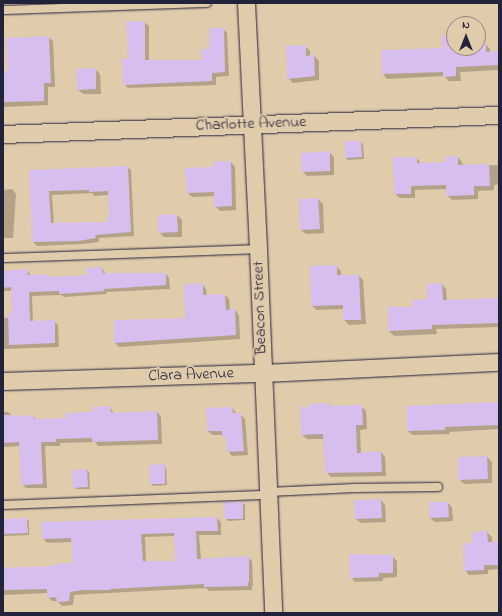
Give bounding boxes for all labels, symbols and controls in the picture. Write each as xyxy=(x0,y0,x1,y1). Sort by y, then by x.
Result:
north arrow xyxy=(446,16,486,56)
text: N xyxy=(462,17,470,33)
street label: Charlotte Avenue xyxy=(195,112,307,136)
street label: Beacon Street xyxy=(249,261,271,355)
street label: Clara Avenue xyxy=(148,364,234,386)

